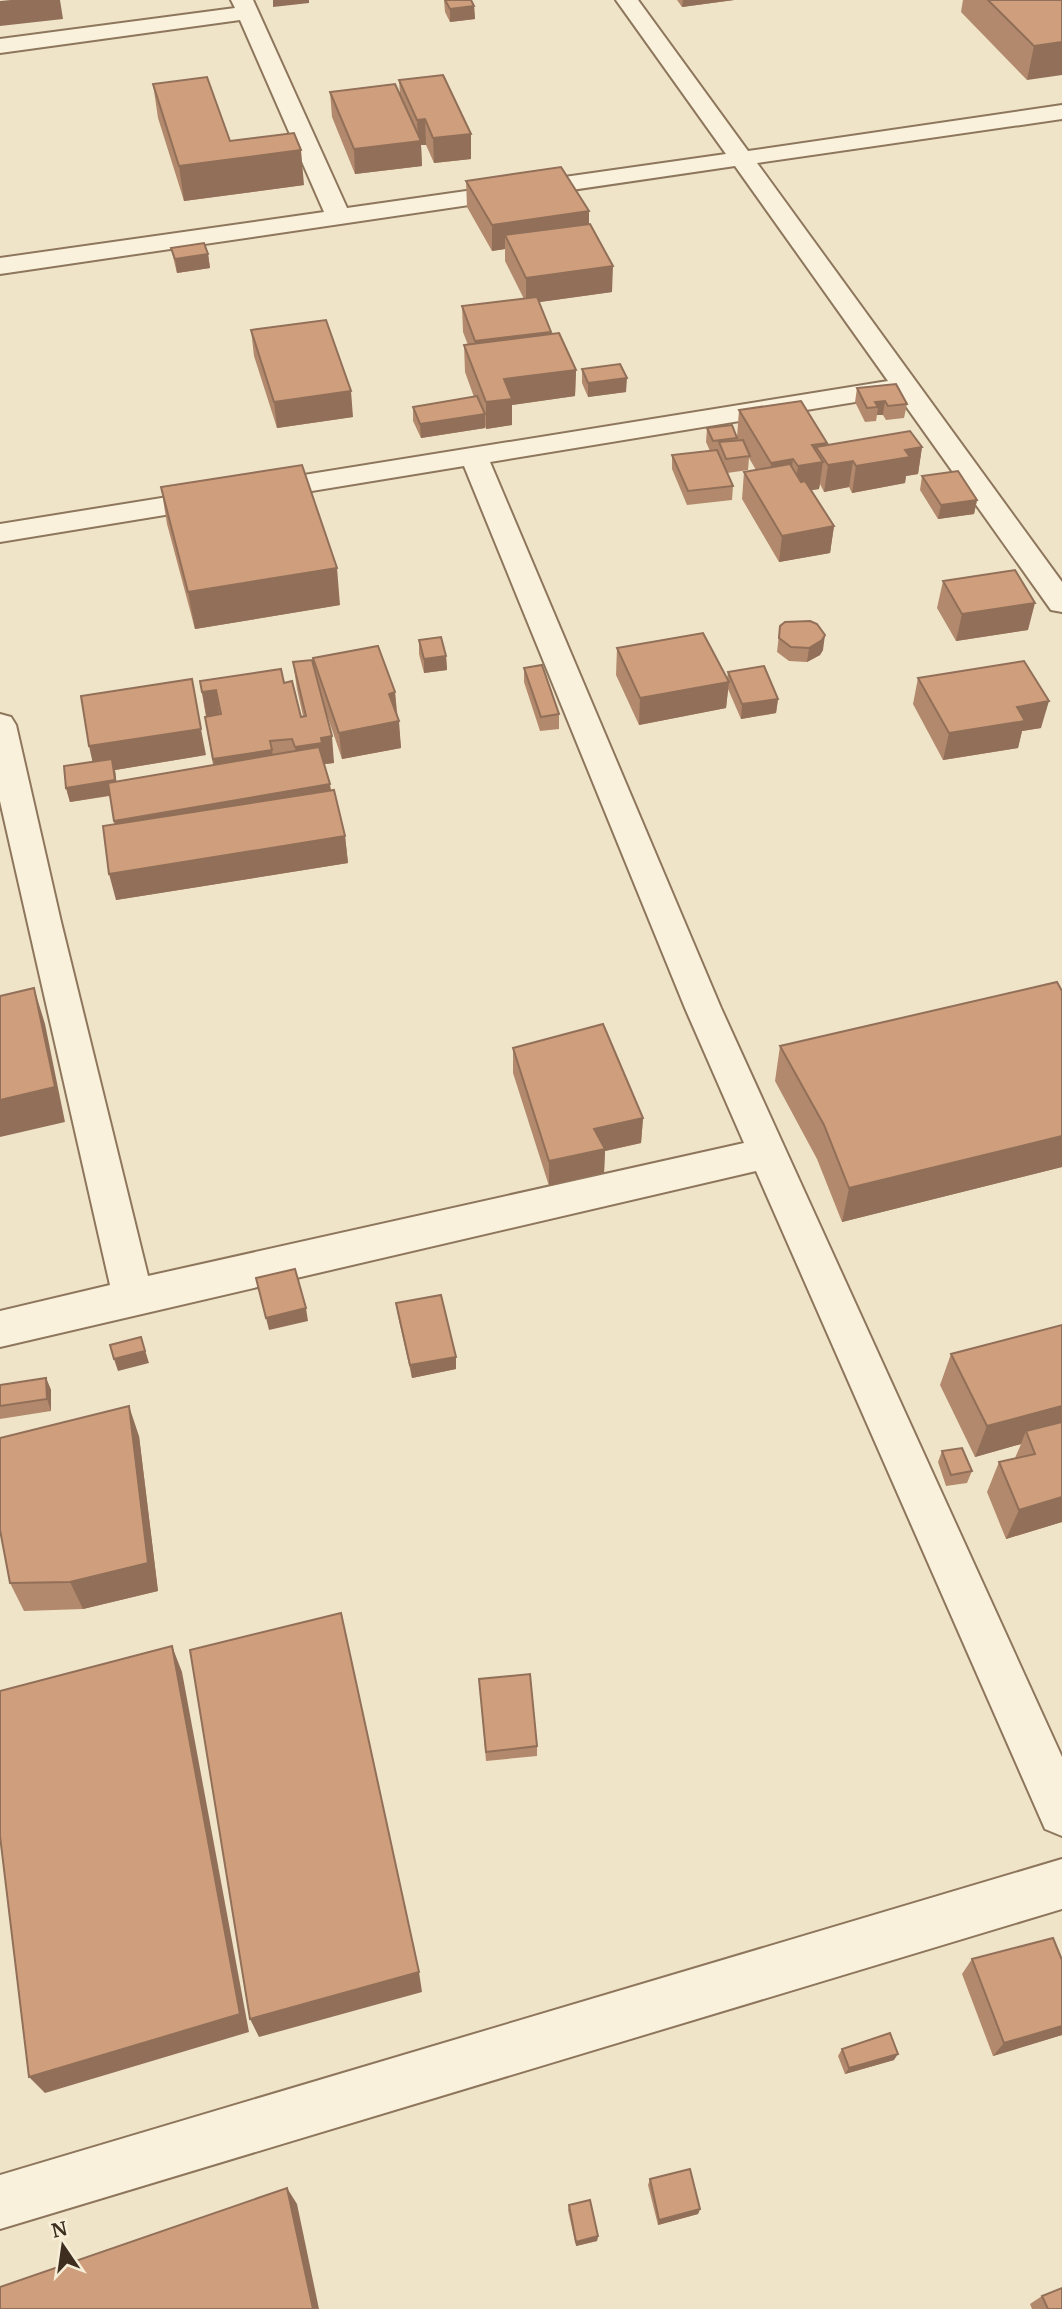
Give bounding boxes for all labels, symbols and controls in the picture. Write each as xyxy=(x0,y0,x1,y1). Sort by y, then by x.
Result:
north arrow xyxy=(28,2211,98,2281)
text: N xyxy=(49,2216,69,2243)

